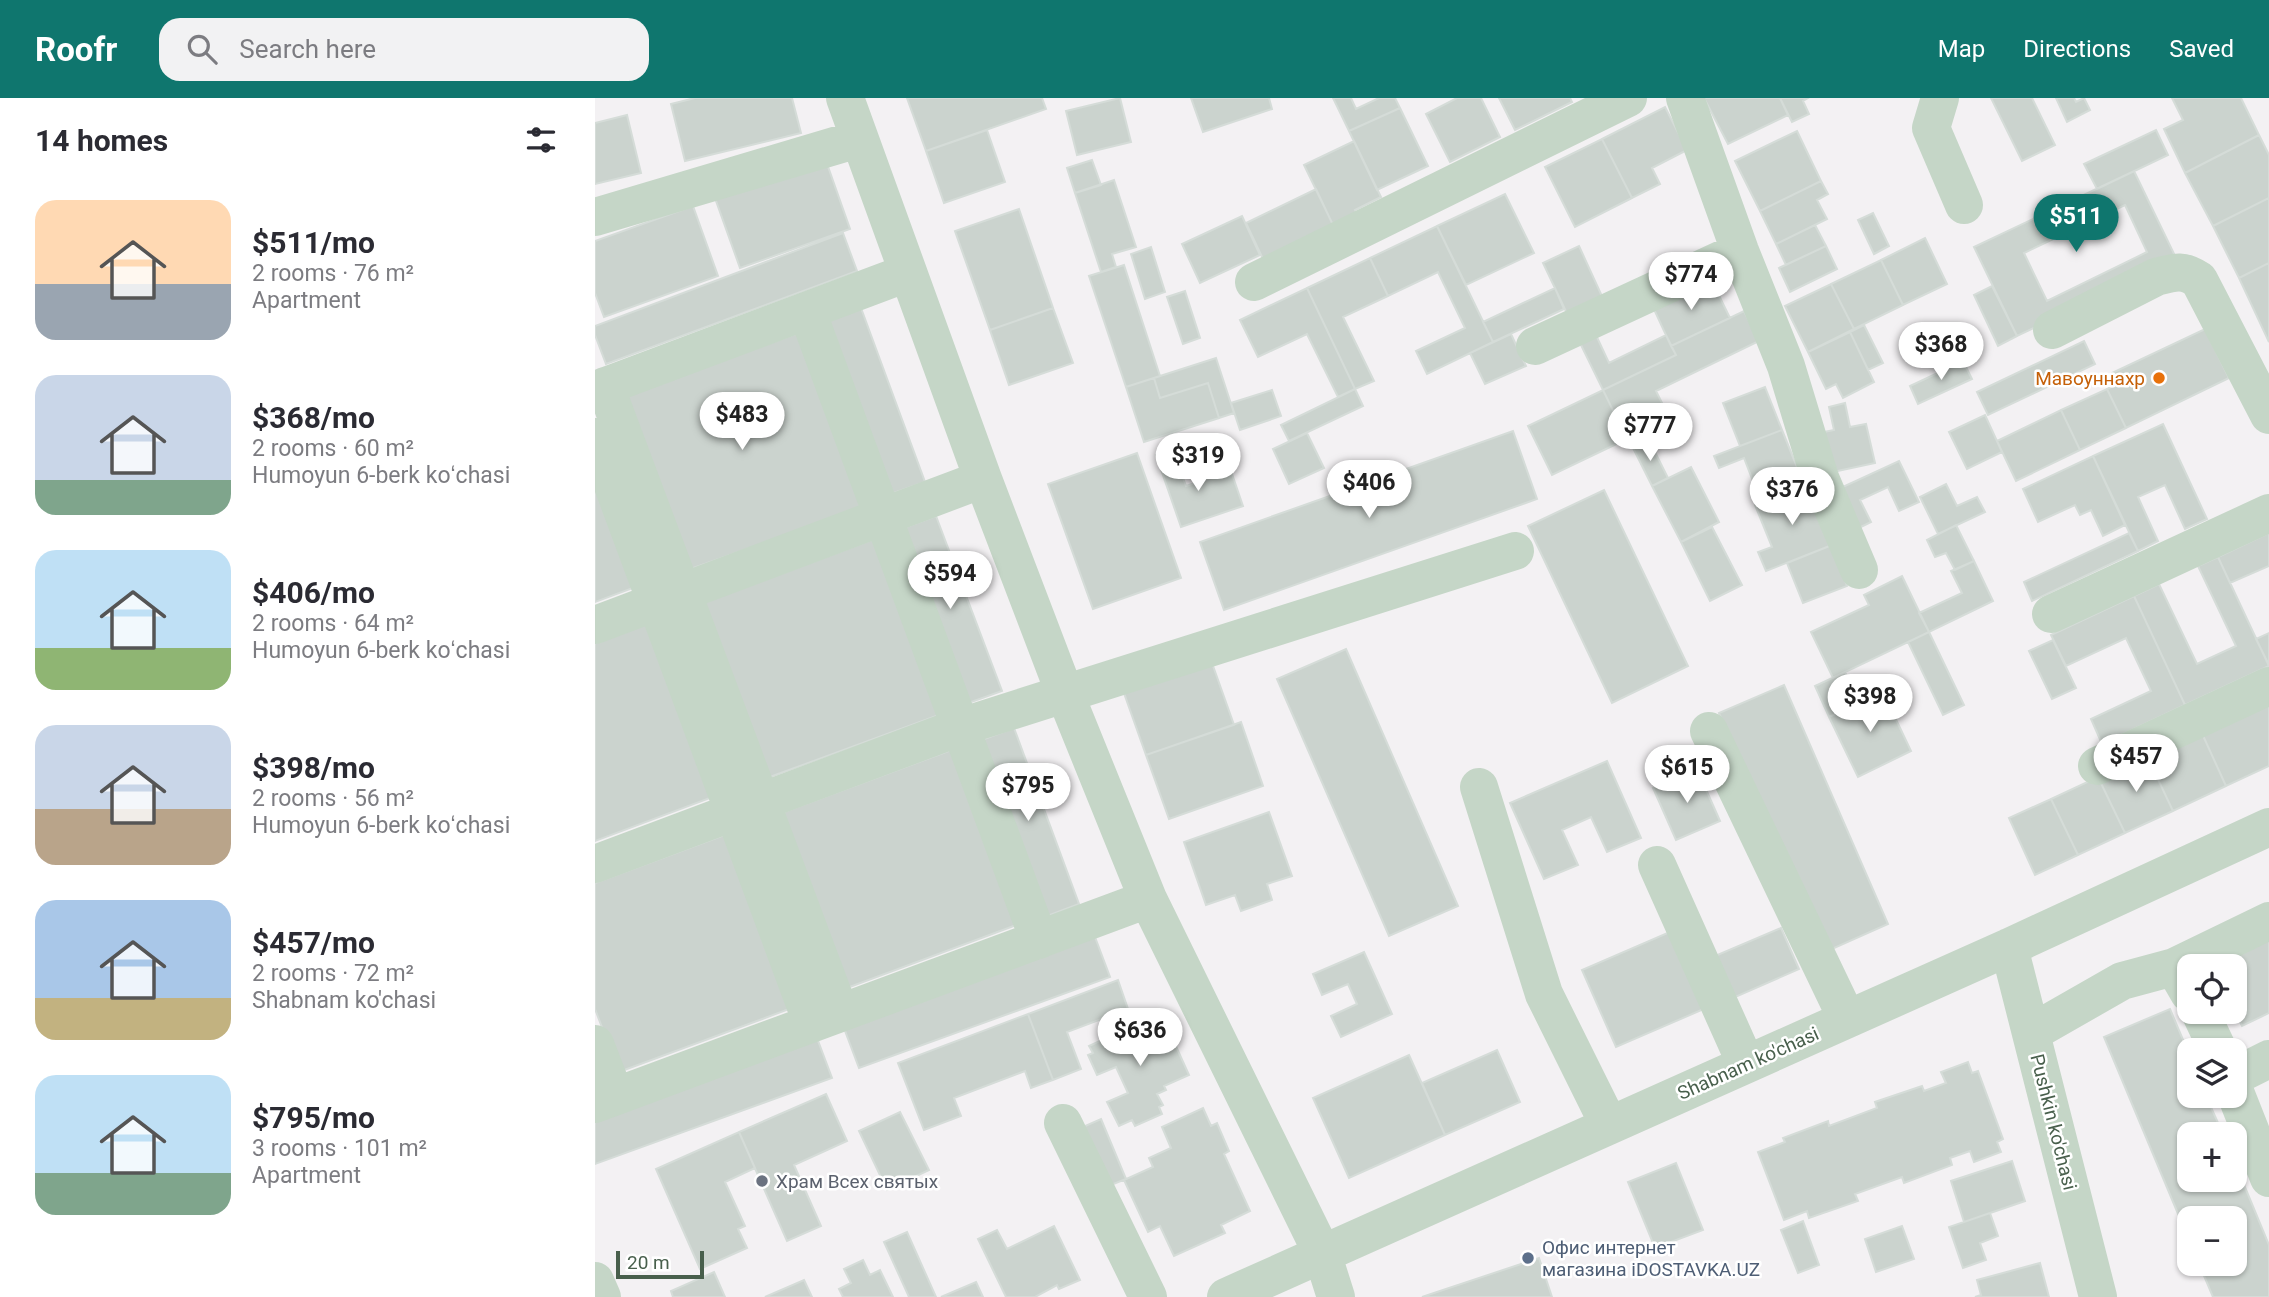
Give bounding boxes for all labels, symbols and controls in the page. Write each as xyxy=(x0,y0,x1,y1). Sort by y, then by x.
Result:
search box xyxy=(159,18,649,81)
text: Roofr xyxy=(35,30,117,69)
icon: search xyxy=(183,30,221,68)
text: Search here xyxy=(239,34,376,64)
text: Map xyxy=(1938,35,1985,63)
text: Directions xyxy=(2023,35,2131,63)
text: Saved xyxy=(2169,35,2234,63)
icon: filters xyxy=(522,121,560,159)
text: 14 homes xyxy=(35,123,168,158)
pin: $511 xyxy=(2035,194,2117,254)
text: $511 xyxy=(2050,203,2102,230)
text: $511/mo xyxy=(252,225,375,260)
icon: home xyxy=(91,228,175,312)
pin: $774 xyxy=(1650,252,1732,312)
text: 2 rooms · 76 m² xyxy=(252,260,414,287)
text: $774 xyxy=(1665,261,1717,288)
text: Apartment xyxy=(252,287,361,314)
pin: $368 xyxy=(1900,322,1982,382)
text: $368 xyxy=(1915,331,1967,358)
place label: Мавоуннахр xyxy=(2035,367,2145,390)
marker: Мавоуннахр xyxy=(2151,370,2167,386)
pin: $483 xyxy=(701,392,783,452)
text: $368/mo xyxy=(252,400,375,435)
text: $483 xyxy=(716,401,768,428)
icon: home xyxy=(91,403,175,487)
pin: $777 xyxy=(1609,404,1691,463)
text: $777 xyxy=(1624,412,1676,439)
pin: $319 xyxy=(1157,434,1239,493)
text: 2 rooms · 60 m² xyxy=(252,435,414,462)
text: $319 xyxy=(1172,442,1224,469)
pin: $406 xyxy=(1328,460,1410,520)
text: Humoyun 6-berk koʻchasi xyxy=(252,462,510,489)
pin: $376 xyxy=(1751,468,1833,527)
text: $406 xyxy=(1343,469,1395,496)
text: $376 xyxy=(1766,476,1818,503)
pin: $594 xyxy=(909,552,991,611)
text: $594 xyxy=(924,560,976,587)
text: $406/mo xyxy=(252,575,375,610)
icon: home xyxy=(91,578,175,662)
text: 2 rooms · 64 m² xyxy=(252,610,414,637)
text: Humoyun 6-berk koʻchasi xyxy=(252,637,510,664)
pin: $398 xyxy=(1829,674,1911,734)
text: $398 xyxy=(1844,683,1896,710)
pin: $457 xyxy=(2095,734,2177,794)
text: $457 xyxy=(2110,743,2162,770)
pin: $615 xyxy=(1646,746,1728,805)
text: $398/mo xyxy=(252,750,375,785)
icon: home xyxy=(91,753,175,837)
text: $615 xyxy=(1661,754,1713,781)
pin: $795 xyxy=(987,764,1069,823)
text: $795 xyxy=(1002,772,1054,799)
text: 2 rooms · 56 m² xyxy=(252,785,414,812)
text: Humoyun 6-berk koʻchasi xyxy=(252,812,510,839)
text: $457/mo xyxy=(252,925,375,960)
icon: home xyxy=(91,928,175,1012)
map controls xyxy=(2177,954,2247,1276)
button: locate xyxy=(2177,954,2247,1024)
text: 2 rooms · 72 m² xyxy=(252,960,414,987)
text: Shabnam ko'chasi xyxy=(252,987,436,1014)
pin: $636 xyxy=(1099,1009,1181,1068)
text: $636 xyxy=(1114,1017,1166,1044)
street label: Shabnam ko'chasi xyxy=(1674,1022,1822,1105)
button: layers xyxy=(2177,1038,2247,1108)
street label: Pushkin ko'chasi xyxy=(2026,1052,2082,1193)
text: $795/mo xyxy=(252,1100,375,1135)
icon: home xyxy=(91,1103,175,1187)
button: + xyxy=(2177,1122,2247,1192)
text: 3 rooms · 101 m² xyxy=(252,1135,427,1162)
text: Apartment xyxy=(252,1162,361,1189)
place label: Храм Всех святых xyxy=(776,1170,939,1193)
marker: Храм Всех святых xyxy=(754,1173,770,1189)
button: − xyxy=(2177,1206,2247,1276)
place label: Офис интернет магазина iDOSTAVKA.UZ xyxy=(1542,1236,1760,1281)
scale bar xyxy=(616,1248,703,1280)
marker: Офис интернет магазина iDOSTAVKA.UZ xyxy=(1520,1250,1536,1266)
text: 20 m xyxy=(627,1251,670,1274)

